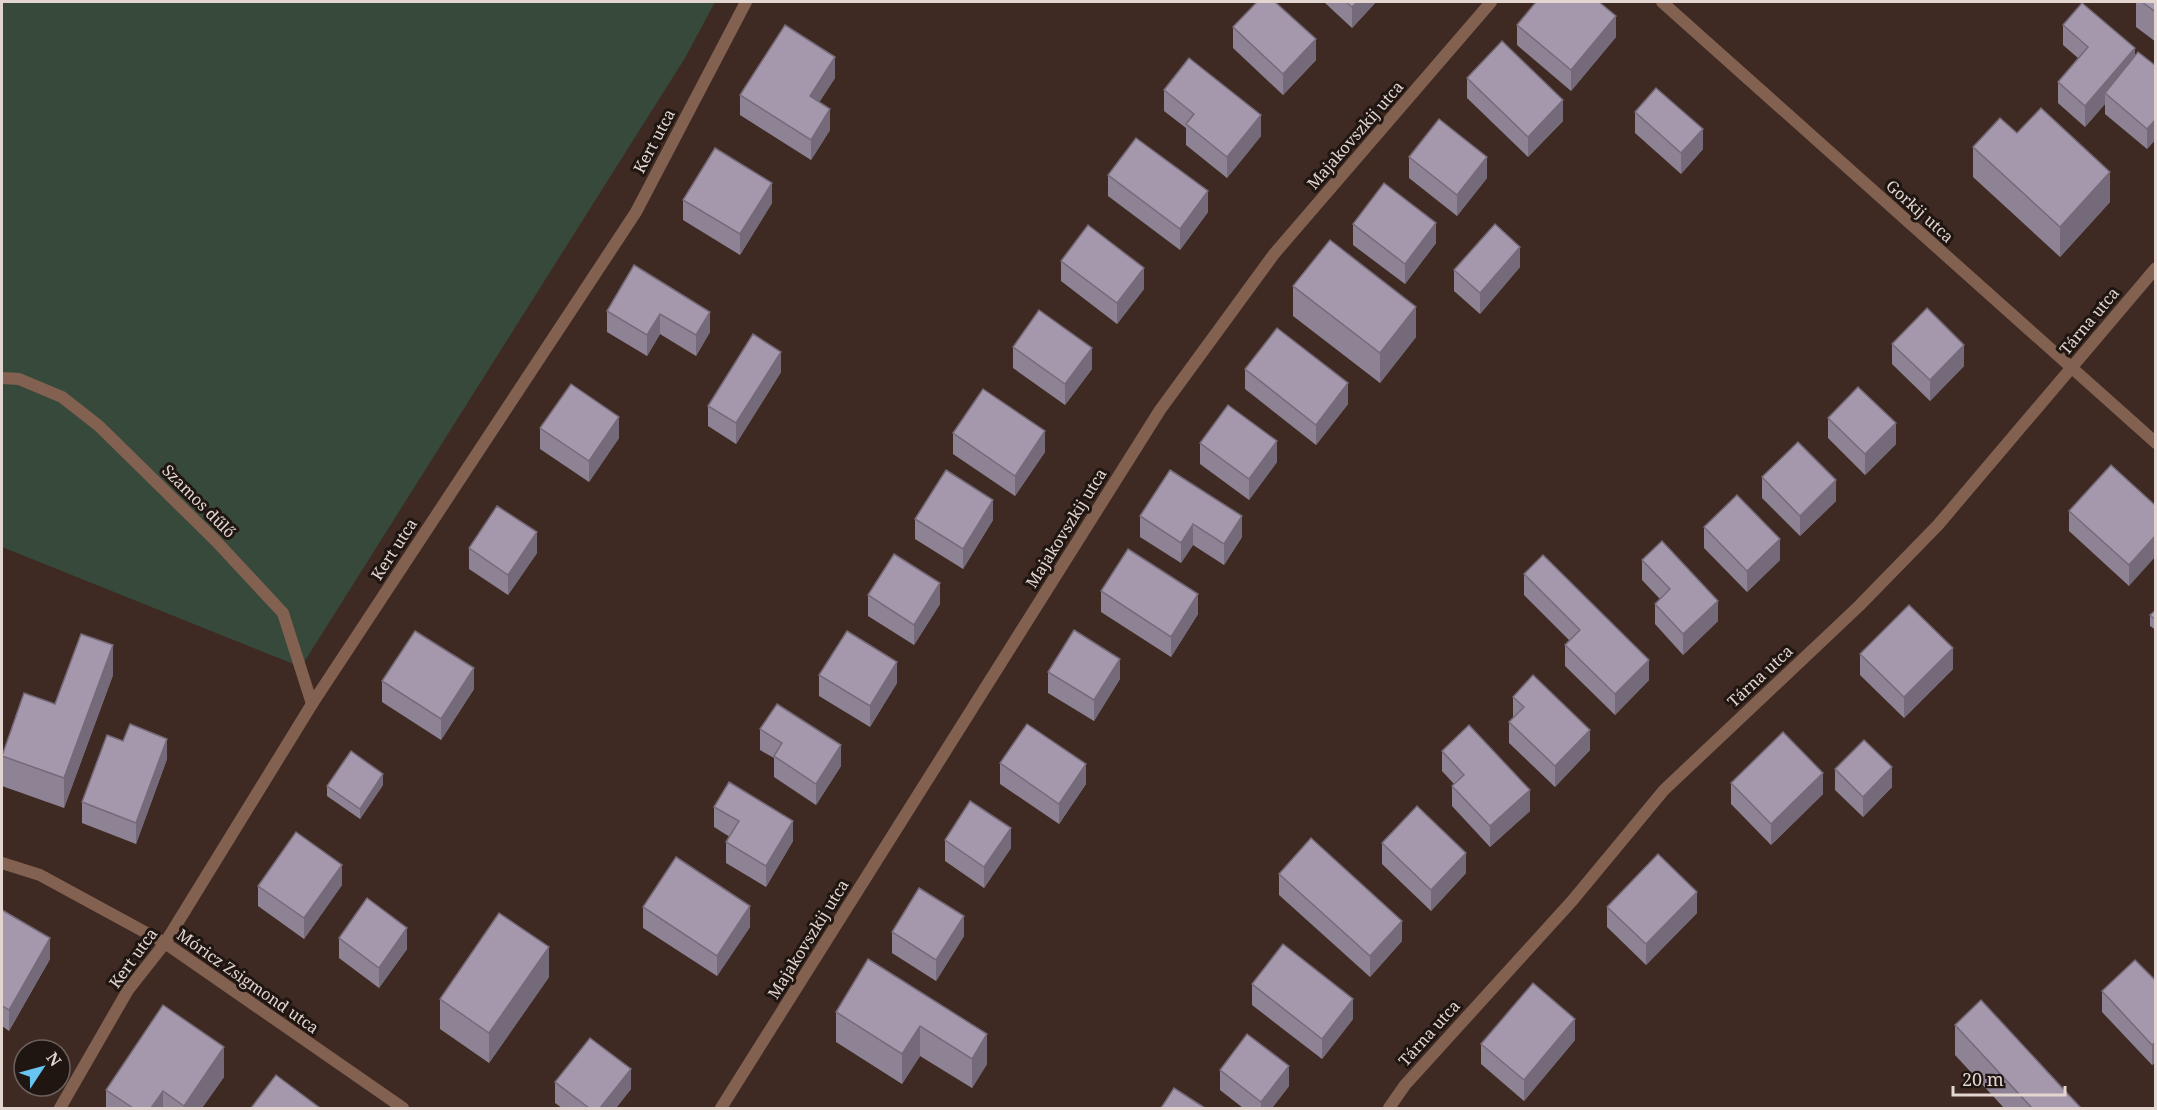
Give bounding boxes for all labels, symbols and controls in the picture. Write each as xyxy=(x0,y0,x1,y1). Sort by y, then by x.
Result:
street label: Majakovszkij utca xyxy=(1302,76,1408,194)
street label: Kert utca xyxy=(628,105,680,177)
street label: Gorkij utca xyxy=(1881,175,1959,247)
street label: Tárna utca xyxy=(2054,283,2124,359)
street label: Szamos dűlő xyxy=(157,459,241,543)
street label: Majakovszkij utca xyxy=(1020,464,1112,592)
street label: Kert utca xyxy=(366,514,422,584)
street label: Tárna utca xyxy=(1722,640,1798,712)
street label: Majakovszkij utca xyxy=(762,875,854,1003)
street label: Kert utca xyxy=(104,923,162,993)
street label: Móricz Zsigmond utca xyxy=(173,924,323,1038)
street label: Tárna utca xyxy=(1393,995,1465,1071)
north arrow xyxy=(12,1038,72,1098)
text: N xyxy=(42,1048,67,1071)
scale bar xyxy=(1953,1059,2066,1097)
text: 20 m xyxy=(1962,1067,2004,1091)

